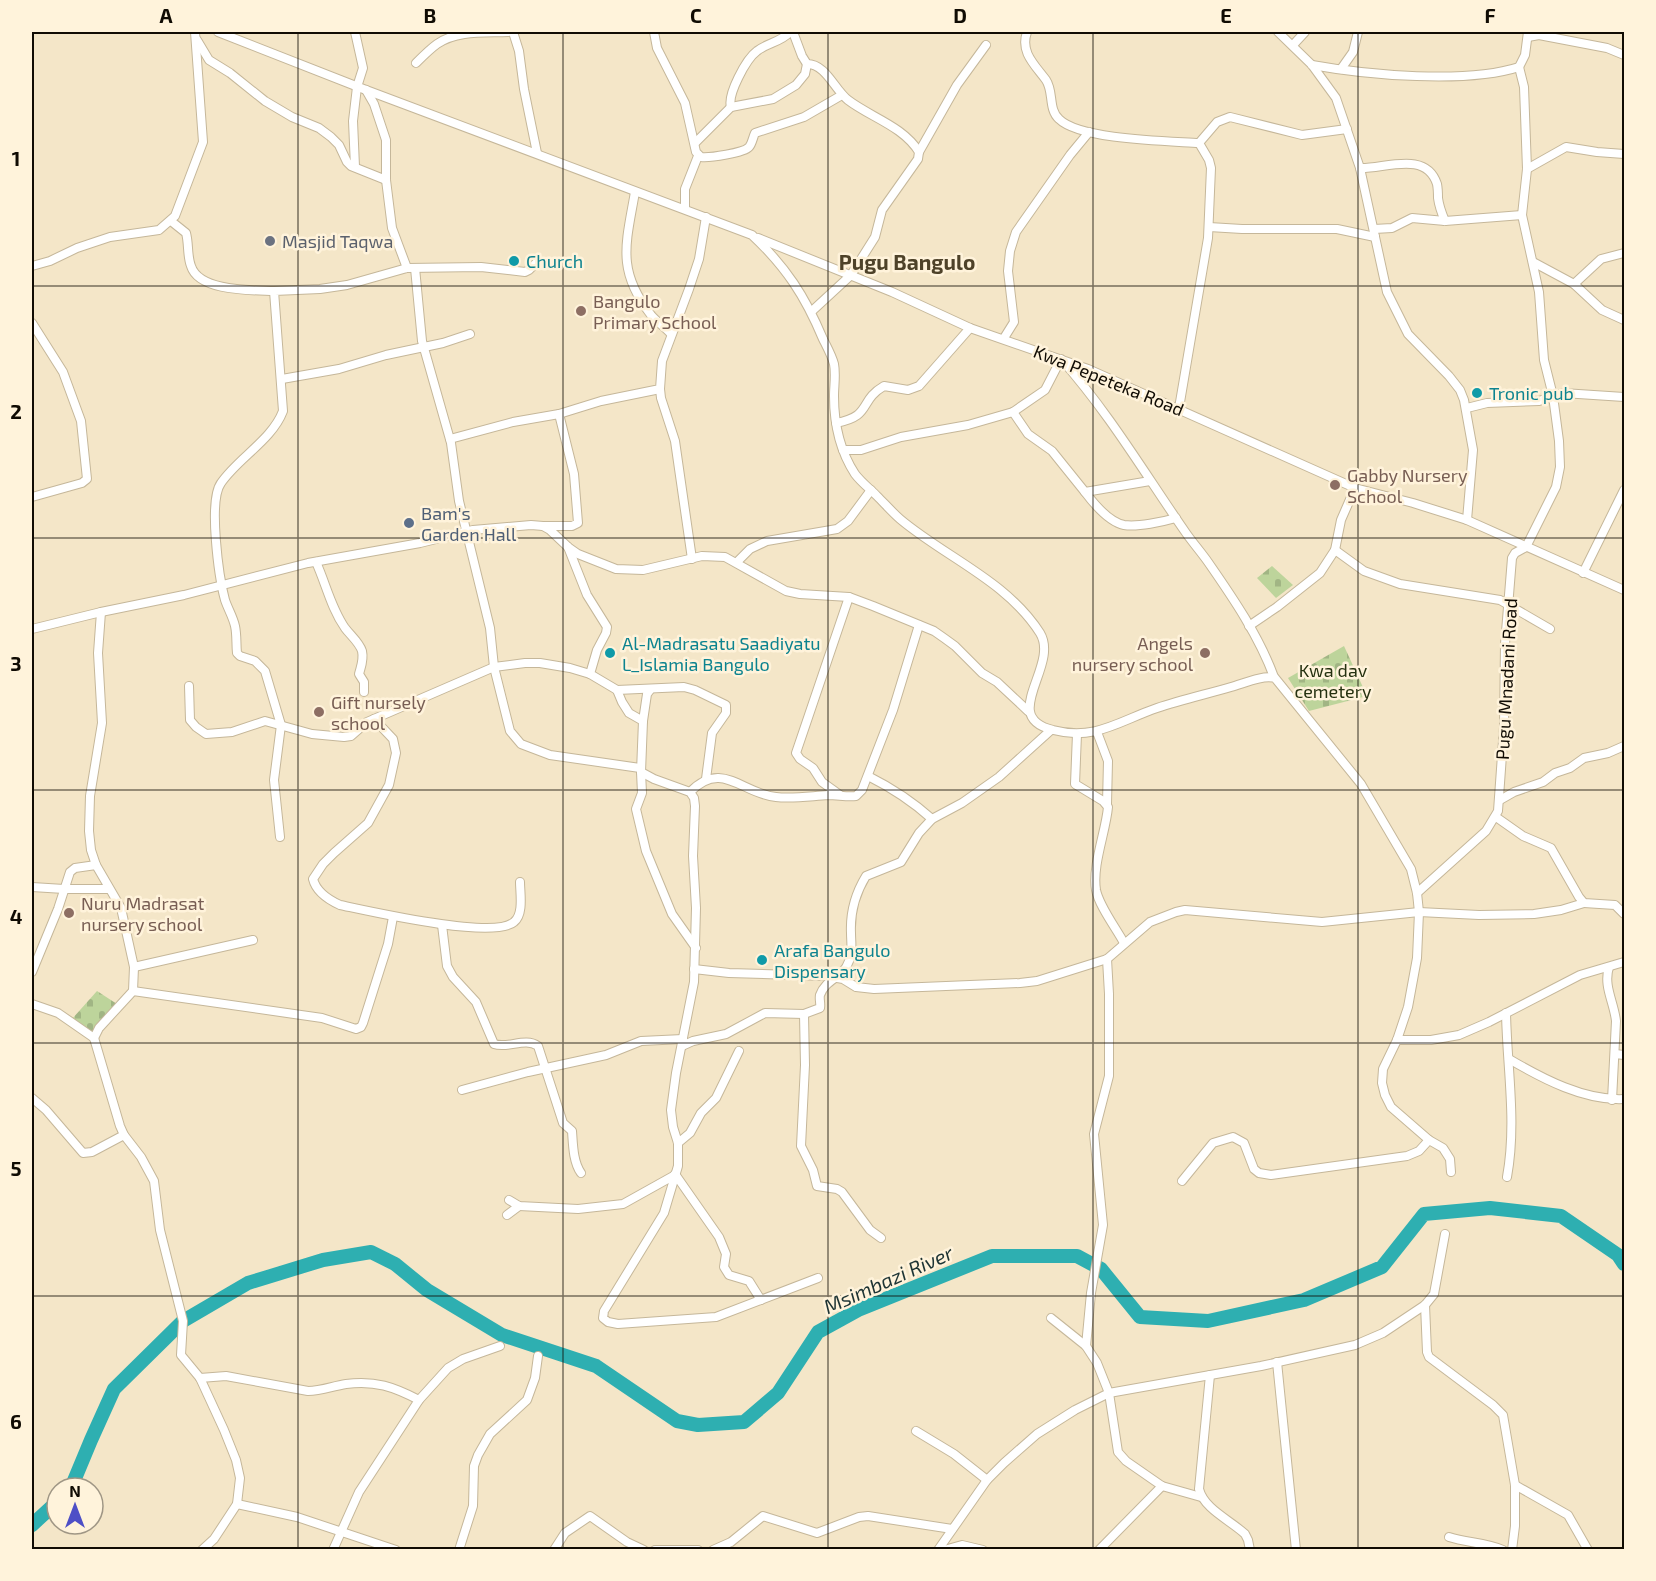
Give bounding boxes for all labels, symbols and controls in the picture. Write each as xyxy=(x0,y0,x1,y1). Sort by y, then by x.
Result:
text: A xyxy=(159,3,173,27)
text: B xyxy=(424,3,436,27)
text: C xyxy=(690,3,702,27)
text: D xyxy=(953,3,967,27)
text: E xyxy=(1220,3,1232,27)
text: F xyxy=(1484,3,1496,27)
text: 1 xyxy=(12,146,20,170)
place label: Masjid Taqwa xyxy=(282,230,393,252)
marker: Masjid Taqwa xyxy=(263,234,277,248)
district label: Pugu Bangulo xyxy=(839,249,975,274)
place label: Church xyxy=(526,250,583,272)
marker: Church xyxy=(507,254,521,268)
place label: Bangulo Primary School xyxy=(593,290,717,333)
marker: Bangulo Primary School xyxy=(574,304,588,318)
street label: Kwa Pepeteka Road xyxy=(1031,340,1187,420)
place label: Tronic pub xyxy=(1489,382,1574,404)
marker: Tronic pub xyxy=(1470,386,1484,400)
text: 2 xyxy=(10,399,22,423)
place label: Gabby Nursery School xyxy=(1347,464,1468,507)
marker: Gabby Nursery School xyxy=(1328,478,1342,492)
place label: Bam's Garden Hall xyxy=(421,502,517,545)
marker: Bam's Garden Hall xyxy=(402,516,416,530)
street label: Pugu Mnadani Road xyxy=(1491,598,1521,760)
place label: Al-Madrasatu Saadiyatu L_Islamia Bangulo xyxy=(622,632,821,675)
place label: Angels nursery school xyxy=(1072,632,1194,675)
marker: Al-Madrasatu Saadiyatu L_Islamia Bangulo xyxy=(603,646,617,660)
marker: Angels nursery school xyxy=(1198,646,1212,660)
text: 3 xyxy=(10,651,22,675)
park label: Kwa dav cemetery xyxy=(1294,659,1372,702)
place label: Gift nursely school xyxy=(331,691,426,734)
marker: Gift nursely school xyxy=(312,705,326,719)
place label: Nuru Madrasat nursery school xyxy=(81,892,205,935)
text: 4 xyxy=(10,904,23,928)
marker: Nuru Madrasat nursery school xyxy=(62,906,76,920)
place label: Arafa Bangulo Dispensary xyxy=(774,939,890,982)
marker: Arafa Bangulo Dispensary xyxy=(755,953,769,967)
text: 5 xyxy=(10,1156,22,1180)
water label: Msimbazi River xyxy=(820,1239,957,1318)
text: 6 xyxy=(10,1409,22,1433)
north arrow xyxy=(45,1476,105,1536)
text: N xyxy=(69,1481,81,1500)

